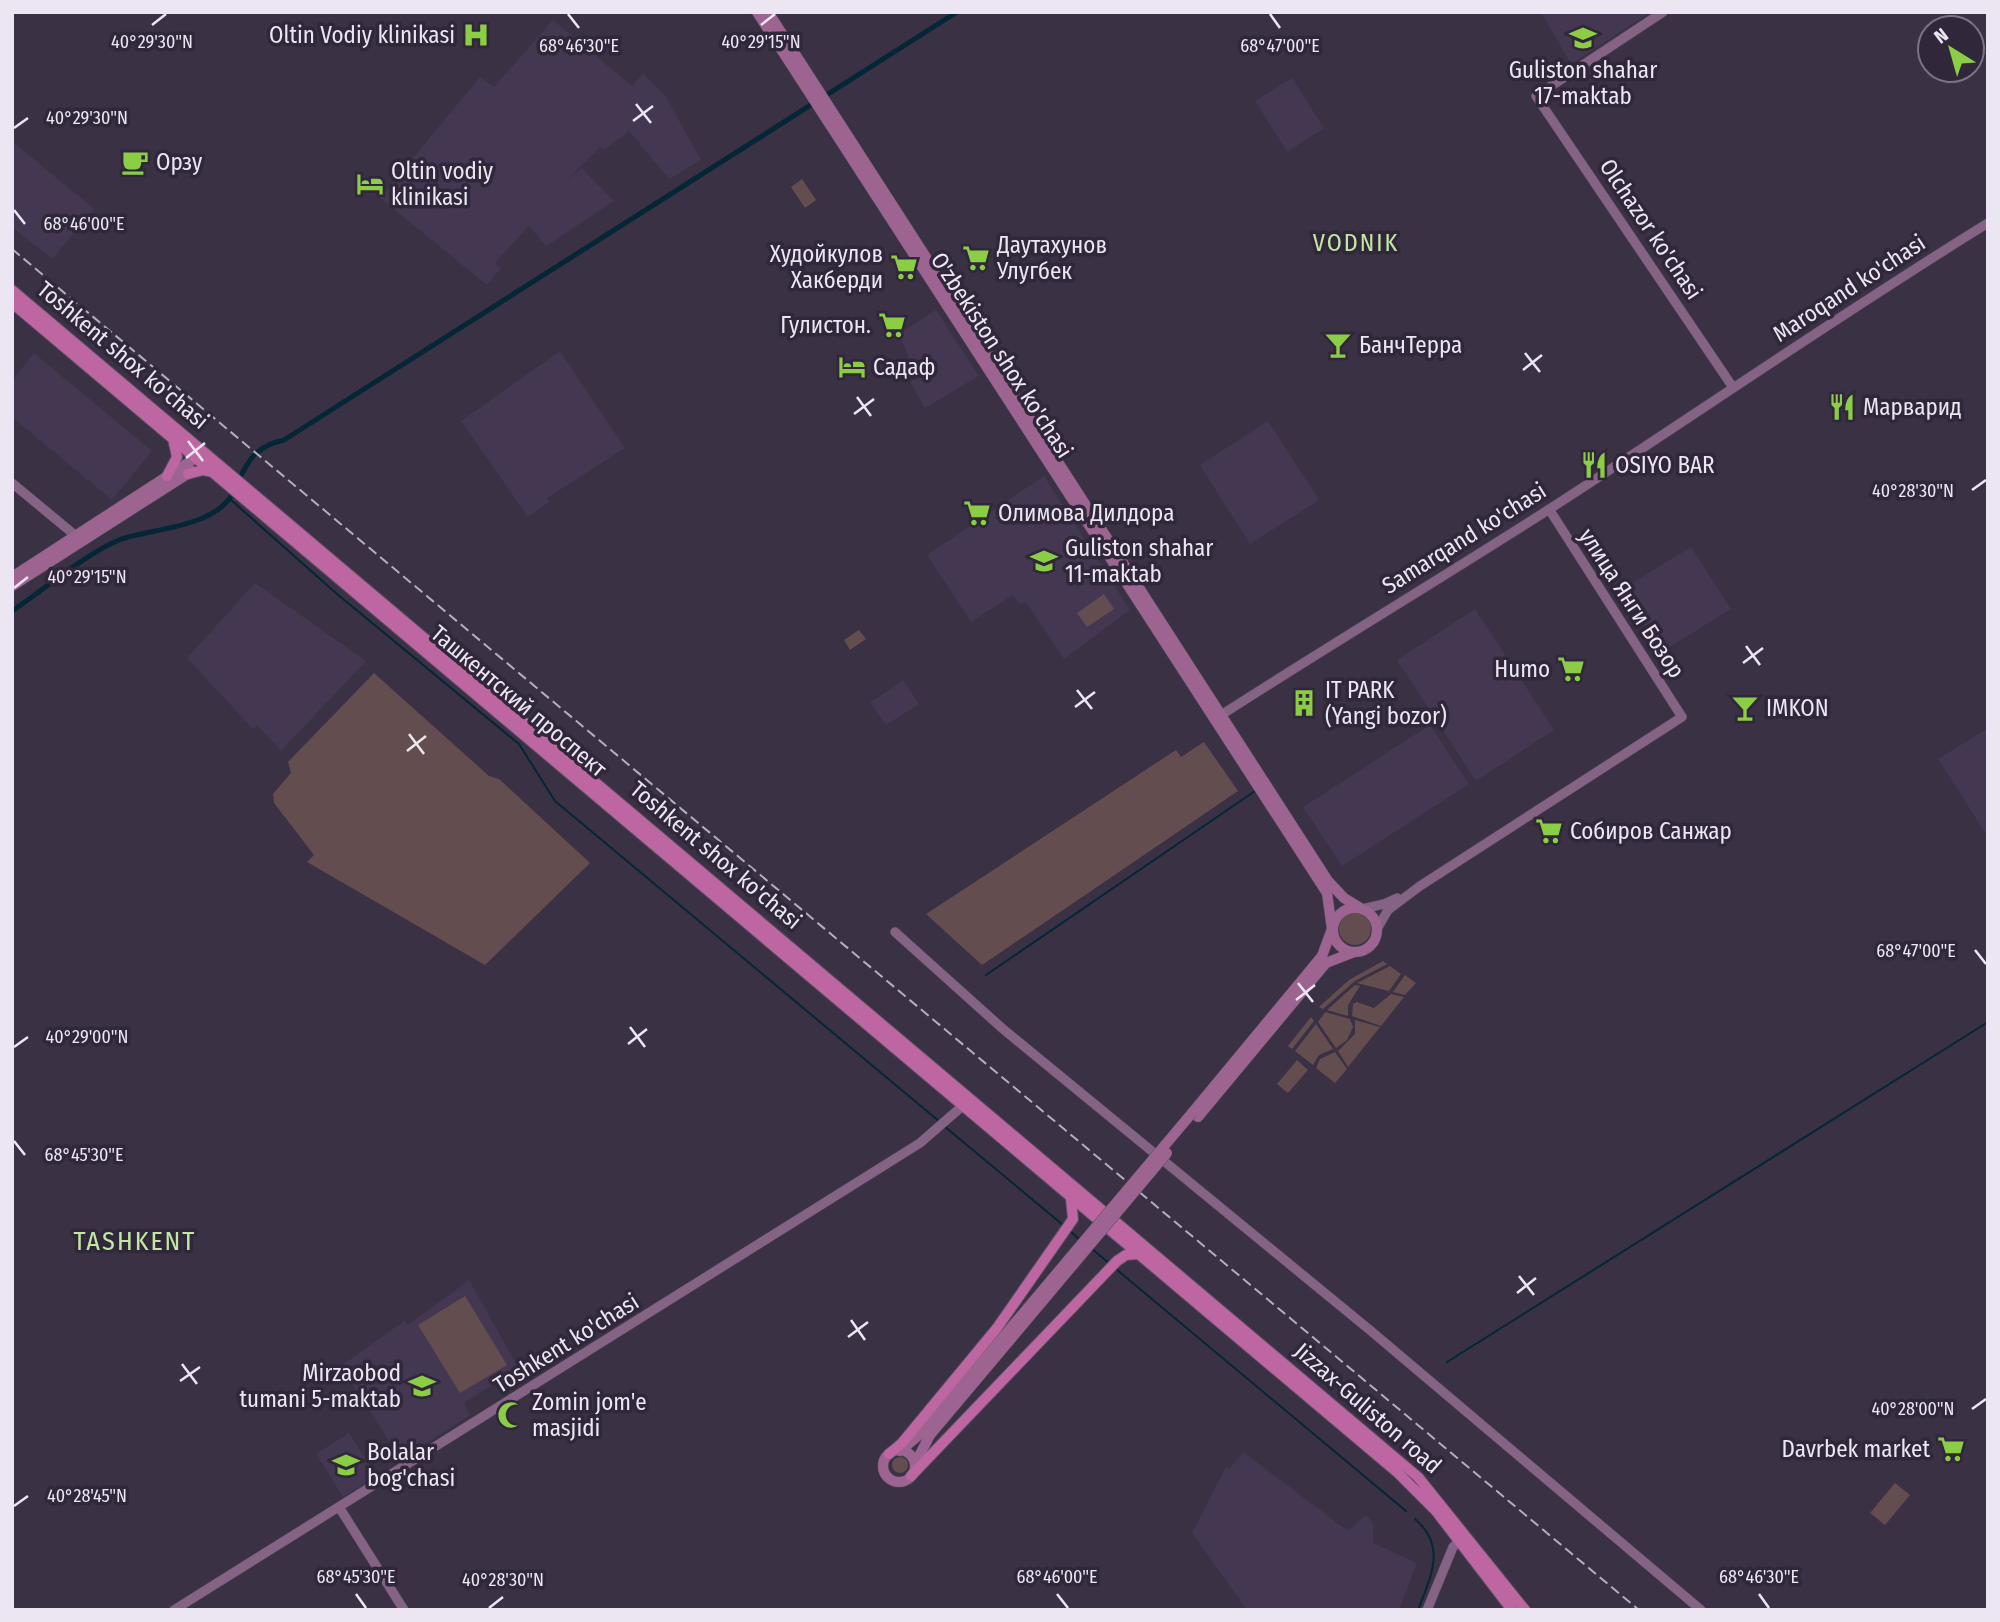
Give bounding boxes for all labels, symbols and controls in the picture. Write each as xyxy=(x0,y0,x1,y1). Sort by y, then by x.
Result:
north arrow xyxy=(1916,14,1986,84)
hospital icon: Oltin Vodiy klinikasi xyxy=(461,20,491,50)
place label: Oltin Vodiy klinikasi xyxy=(269,21,455,49)
school or university icon: Guliston shahar 17-maktab xyxy=(1568,23,1598,53)
text: N xyxy=(1930,23,1953,48)
text: 40°29'30"N xyxy=(111,31,193,53)
text: 40°29'15"N xyxy=(721,31,801,53)
text: 68°46'30"E xyxy=(539,35,619,57)
text: 68°47'00"E xyxy=(1240,35,1320,57)
place label: Guliston shahar 17-maktab xyxy=(1509,56,1657,110)
text: 40°29'30"N xyxy=(46,107,128,129)
cafe icon: Орзу xyxy=(120,147,150,177)
place label: Орзу xyxy=(156,148,203,176)
street label: Olchazor ko'chasi xyxy=(1594,153,1708,305)
place label: Oltin vodiy klinikasi xyxy=(391,157,494,211)
hotel icon: Oltin vodiy klinikasi xyxy=(355,169,385,199)
text: 68°46'00"E xyxy=(44,213,124,235)
street label: Maroqand ko'chasi xyxy=(1768,228,1930,348)
district label: VODNIK xyxy=(1313,229,1399,257)
place label: Даутахунов Улугбек xyxy=(996,231,1107,285)
place label: Худойкулов Хакберди xyxy=(770,240,883,294)
supermarket icon: Даутахунов Улугбек xyxy=(961,243,991,273)
street label: O'zbekiston shox ko'chasi xyxy=(925,247,1079,463)
supermarket icon: Худойкулов Хакберди xyxy=(889,252,919,282)
street label: Toshkent shox ko'chasi xyxy=(32,275,214,435)
supermarket icon: Гулистон. xyxy=(877,310,907,340)
place label: Гулистон. xyxy=(780,311,871,339)
bar icon: БанчТерра xyxy=(1323,330,1353,360)
place label: БанчТерра xyxy=(1359,331,1462,359)
hotel icon: Садаф xyxy=(837,352,867,382)
place label: Садаф xyxy=(873,353,936,381)
restaurant icon: Марварид xyxy=(1827,392,1857,422)
place label: Марварид xyxy=(1863,393,1962,421)
restaurant icon: OSIYO BAR xyxy=(1579,450,1609,480)
place label: OSIYO BAR xyxy=(1615,451,1715,479)
street label: Samarqand ko'chasi xyxy=(1377,476,1551,600)
text: 40°28'30"N xyxy=(1872,480,1954,502)
supermarket icon: Олимова Дилдора xyxy=(962,498,992,528)
place label: Олимова Дилдора xyxy=(998,499,1174,527)
street label: улица Янги Бозор xyxy=(1573,523,1691,683)
place label: Guliston shahar 11-maktab xyxy=(1065,534,1213,588)
school or university icon: Guliston shahar 11-maktab xyxy=(1029,546,1059,576)
text: 40°29'15"N xyxy=(47,566,127,588)
street label: Ташкентский проспект xyxy=(425,619,613,783)
supermarket icon: Humo xyxy=(1556,654,1586,684)
place label: Humo xyxy=(1494,655,1550,683)
place label: IT PARK (Yangi bozor) xyxy=(1325,676,1447,730)
building icon: IT PARK (Yangi bozor) xyxy=(1289,688,1319,718)
bar icon: IMKON xyxy=(1730,693,1760,723)
place label: IMKON xyxy=(1766,694,1829,722)
street label: Toshkent shox ko'chasi xyxy=(625,775,807,935)
supermarket icon: Собиров Санжар xyxy=(1534,816,1564,846)
place label: Собиров Санжар xyxy=(1570,817,1732,845)
text: 68°47'00"E xyxy=(1876,940,1956,962)
text: 40°29'00"N xyxy=(46,1026,128,1048)
text: 68°45'30"E xyxy=(45,1144,123,1166)
district label: TASHKENT xyxy=(74,1226,196,1257)
street label: Toshkent ko'chasi xyxy=(488,1287,644,1399)
street label: Jizzax-Guliston road xyxy=(1289,1337,1447,1479)
place label: Mirzaobod tumani 5-maktab xyxy=(240,1359,401,1413)
school or university icon: Mirzaobod tumani 5-maktab xyxy=(407,1371,437,1401)
place label: Zomin jom'e masjidi xyxy=(532,1388,647,1442)
text: 40°28'00"N xyxy=(1872,1398,1954,1420)
mosque icon: Zomin jom'e masjidi xyxy=(496,1400,526,1430)
supermarket icon: Davrbek market xyxy=(1936,1434,1966,1464)
place label: Davrbek market xyxy=(1782,1435,1930,1463)
place label: Bolalar bog'chasi xyxy=(367,1438,455,1492)
school or university icon: Bolalar bog'chasi xyxy=(331,1450,361,1480)
text: 40°28'45"N xyxy=(47,1485,127,1507)
text: 68°45'30"E xyxy=(317,1566,395,1588)
text: 68°46'00"E xyxy=(1017,1566,1097,1588)
text: 68°46'30"E xyxy=(1719,1566,1799,1588)
text: 40°28'30"N xyxy=(462,1569,544,1591)

